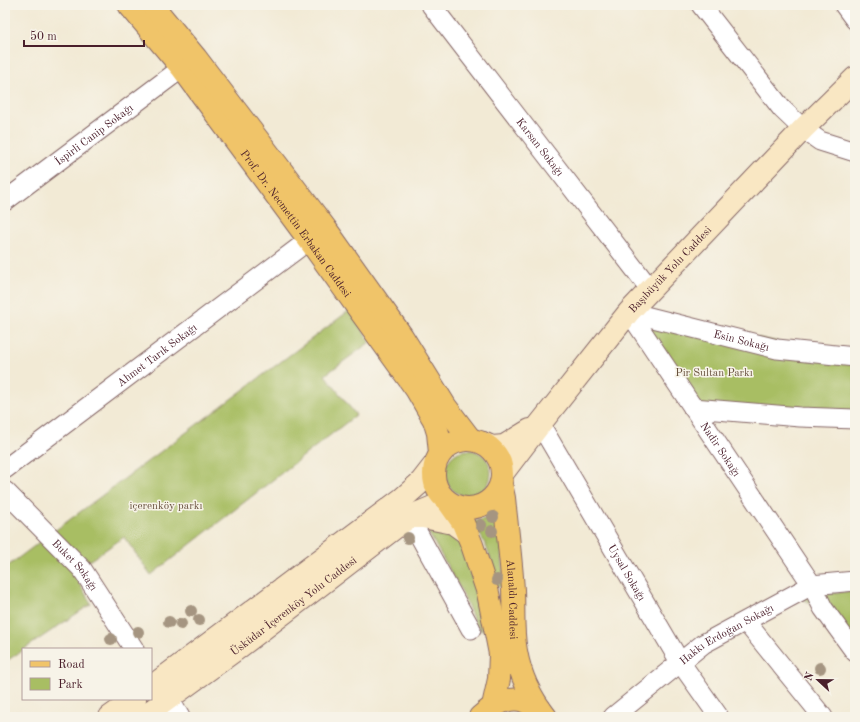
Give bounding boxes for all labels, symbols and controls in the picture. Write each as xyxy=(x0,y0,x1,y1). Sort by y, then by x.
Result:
scale bar xyxy=(24,22,144,48)
text: 50 m xyxy=(30,30,57,43)
street label: İspirli Canip Sokağı xyxy=(52,103,136,168)
street label: Karsan Sokağı xyxy=(513,117,565,179)
street label: Prof. Dr. Necmettin Erbakan Caddesi xyxy=(238,149,352,300)
street label: Başıbüyük Yolu Caddesi xyxy=(627,225,714,316)
street label: Ahmet Tarık Sokağı xyxy=(116,322,200,389)
street label: Esin Sokağı xyxy=(712,329,770,354)
park label: Pir Sultan Parkı xyxy=(675,368,753,379)
street label: Nadir Sokağı xyxy=(698,421,742,479)
park label: içerenköy parkı xyxy=(130,501,202,512)
street label: Buket Sokağı xyxy=(49,538,99,593)
street label: Uysal Sokağı xyxy=(605,543,647,603)
street label: Üsküdar İçerenköy Yolu Caddesi xyxy=(228,555,359,658)
street label: Alanaldı Caddesi xyxy=(504,559,518,640)
street label: Hakkı Erdoğan Sokağı xyxy=(678,603,776,668)
legend xyxy=(22,648,152,700)
text: Road xyxy=(58,659,85,671)
north arrow xyxy=(798,660,838,700)
text: N xyxy=(803,670,817,683)
text: Park xyxy=(58,679,83,691)

